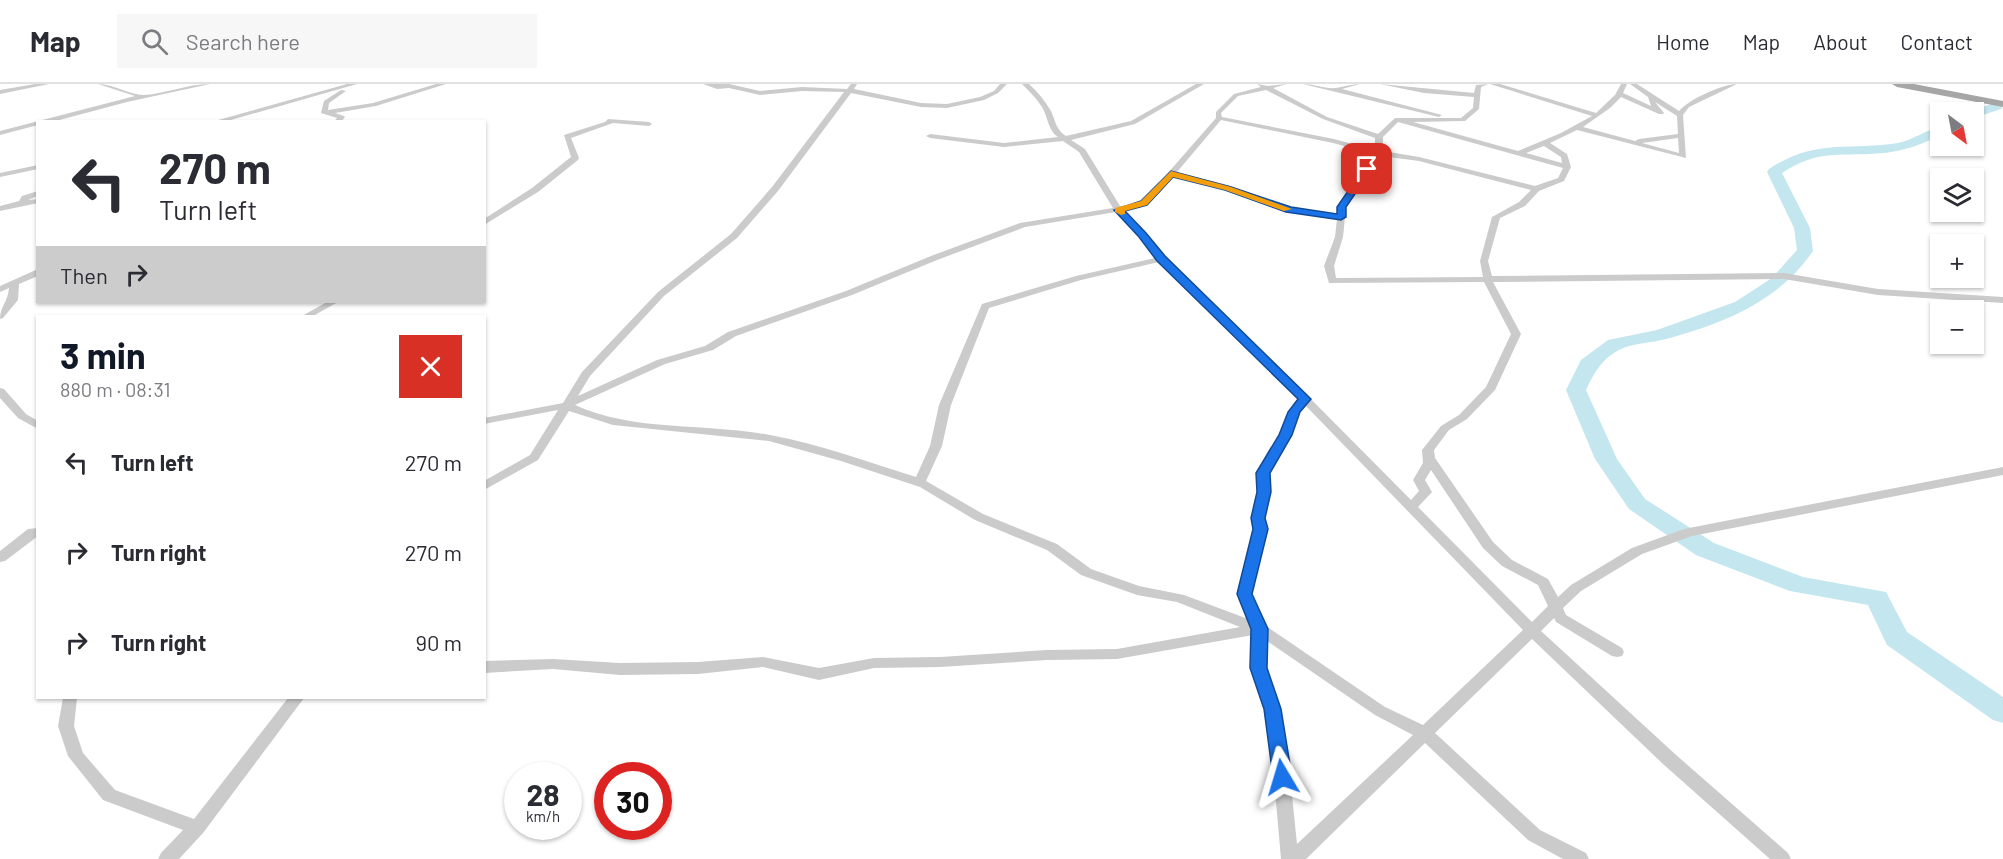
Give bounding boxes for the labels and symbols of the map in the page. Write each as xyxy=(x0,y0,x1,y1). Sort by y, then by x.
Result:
north arrow xyxy=(1930,102,1984,156)
pin xyxy=(1341,143,1392,194)
position arrow xyxy=(1250,745,1314,809)
speed limit sign: 30 xyxy=(594,762,672,840)

